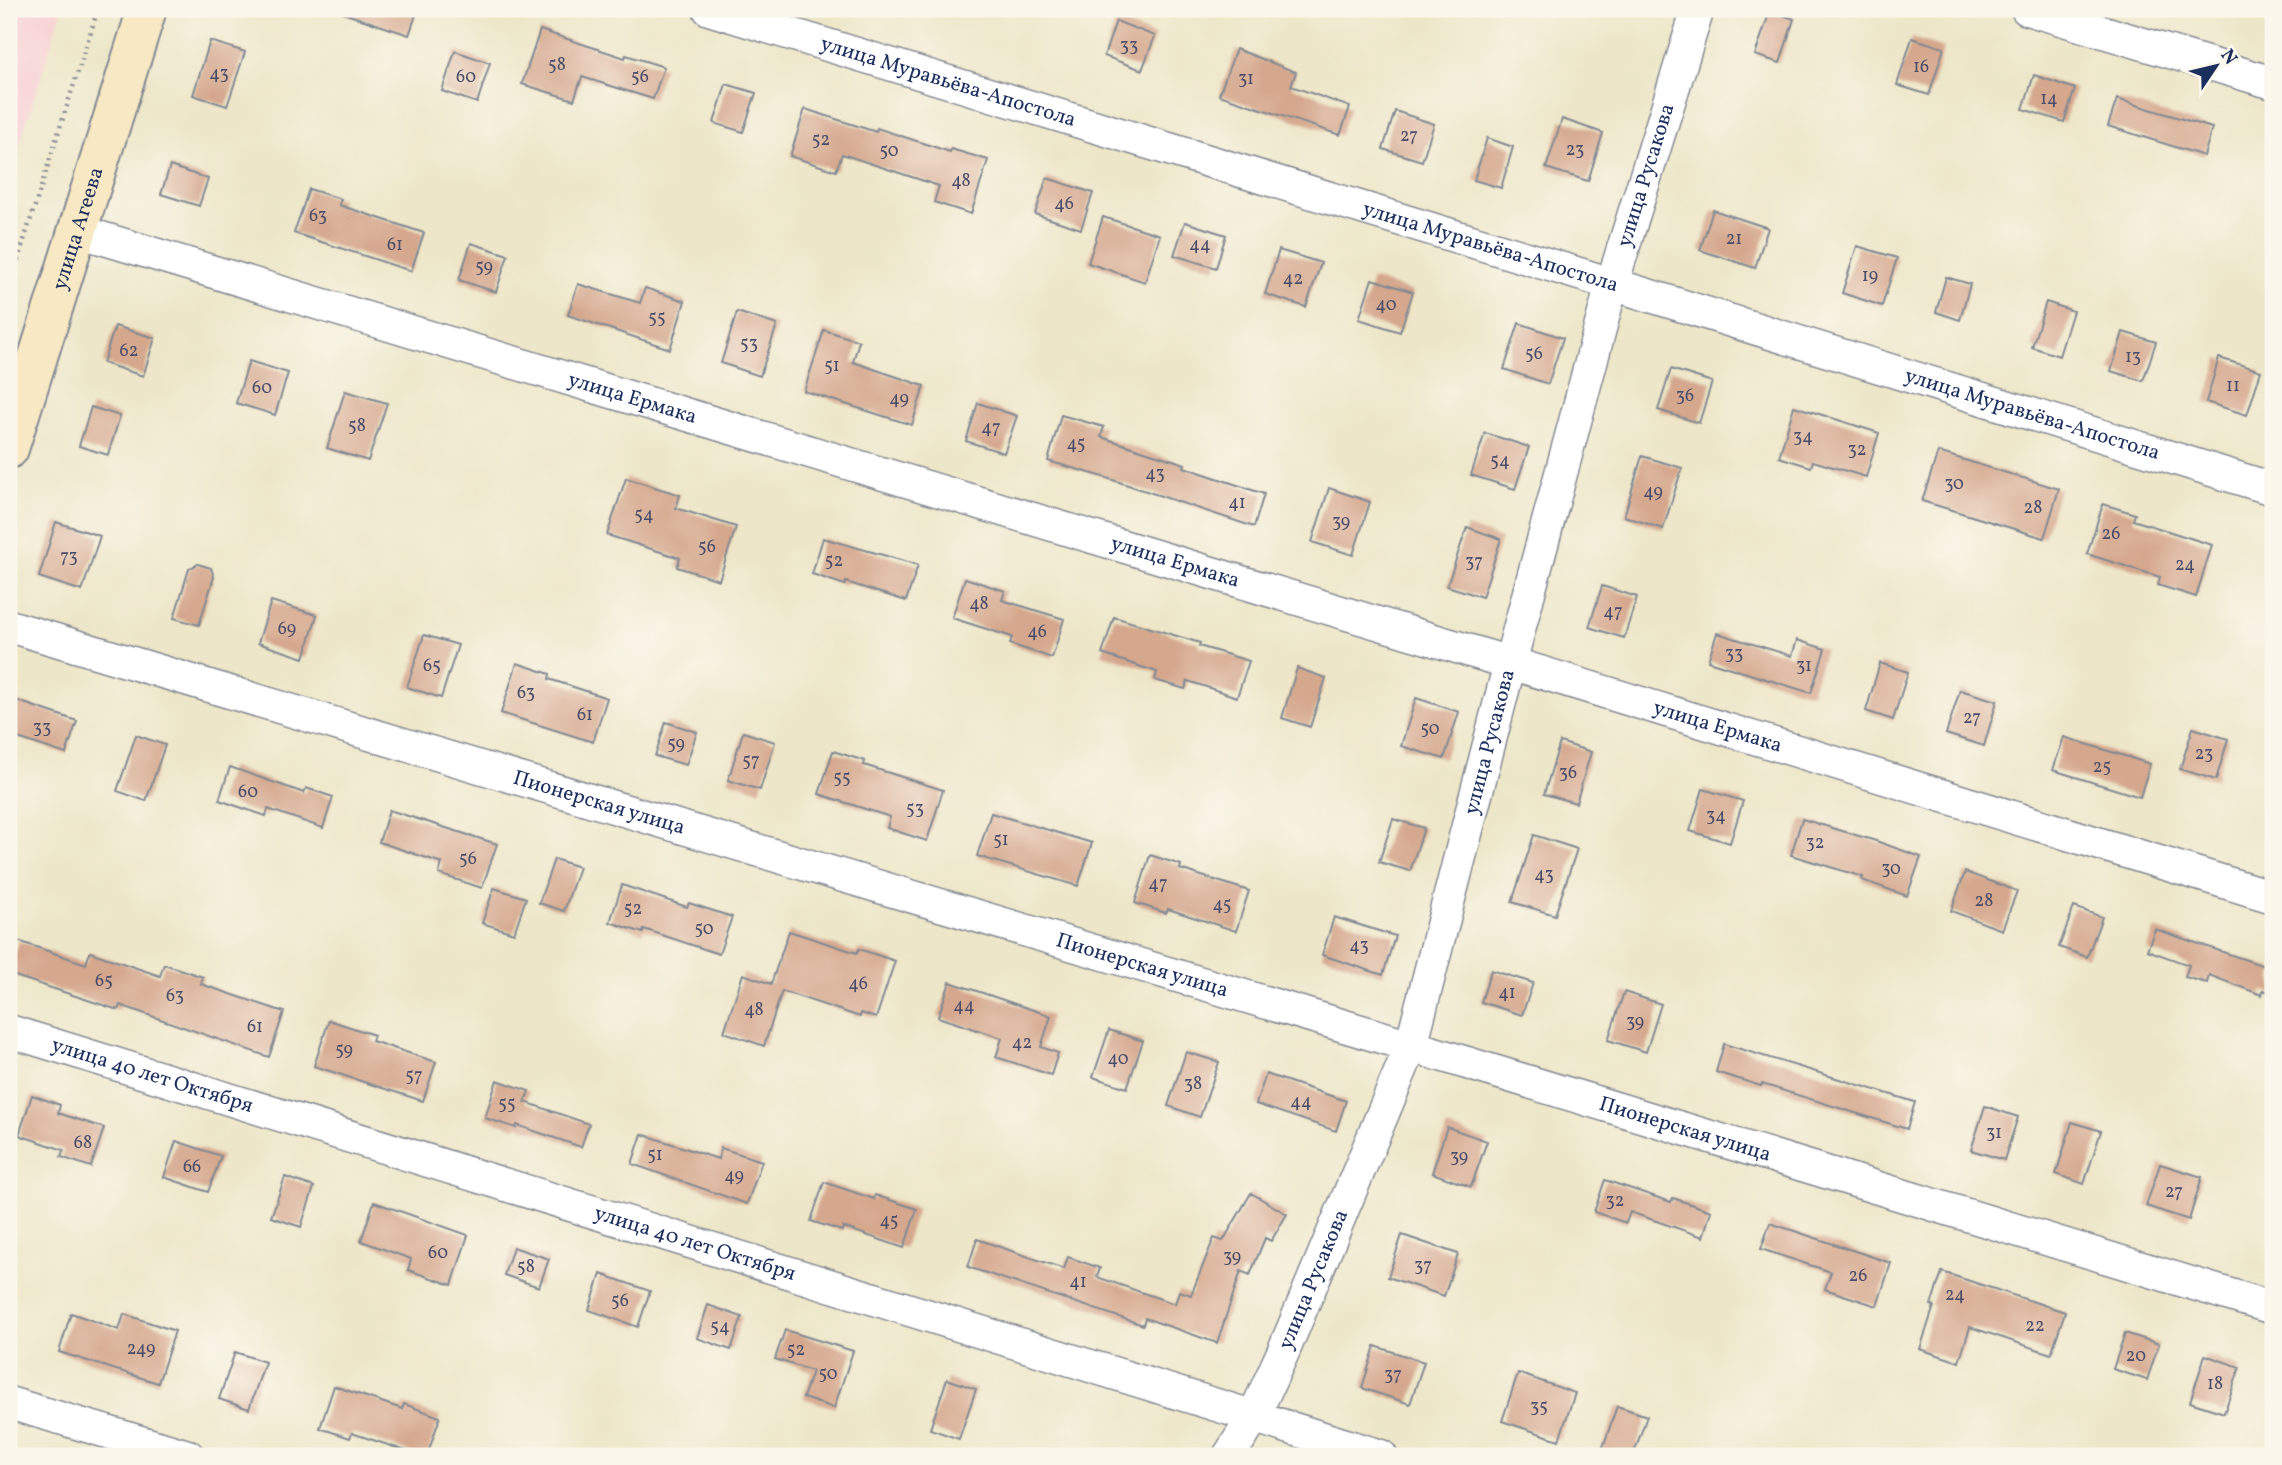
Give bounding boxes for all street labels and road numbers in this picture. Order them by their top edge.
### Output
street label: улица Муравьёва-Апостола [817,29,1080,134]
street label: улица Русакова [1610,100,1682,251]
street label: улица Агеева [45,163,111,294]
street label: улица Муравьёва-Апостола [1359,194,1622,300]
street label: улица Муравьёва-Апостола [1901,361,2164,468]
street label: улица Ермака [564,365,700,431]
street label: улица Ермака [1107,529,1243,595]
street label: улица Русакова [1457,666,1522,818]
street label: улица Ермака [1650,693,1786,760]
street label: Пионерская улица [509,763,689,842]
street label: Пионерская улица [1053,926,1232,1005]
street label: улица 40 лет Октября [48,1031,257,1120]
street label: Пионерская улица [1595,1089,1775,1169]
street label: улица 40 лет Октября [590,1199,799,1288]
street label: улица Русакова [1271,1205,1356,1354]

